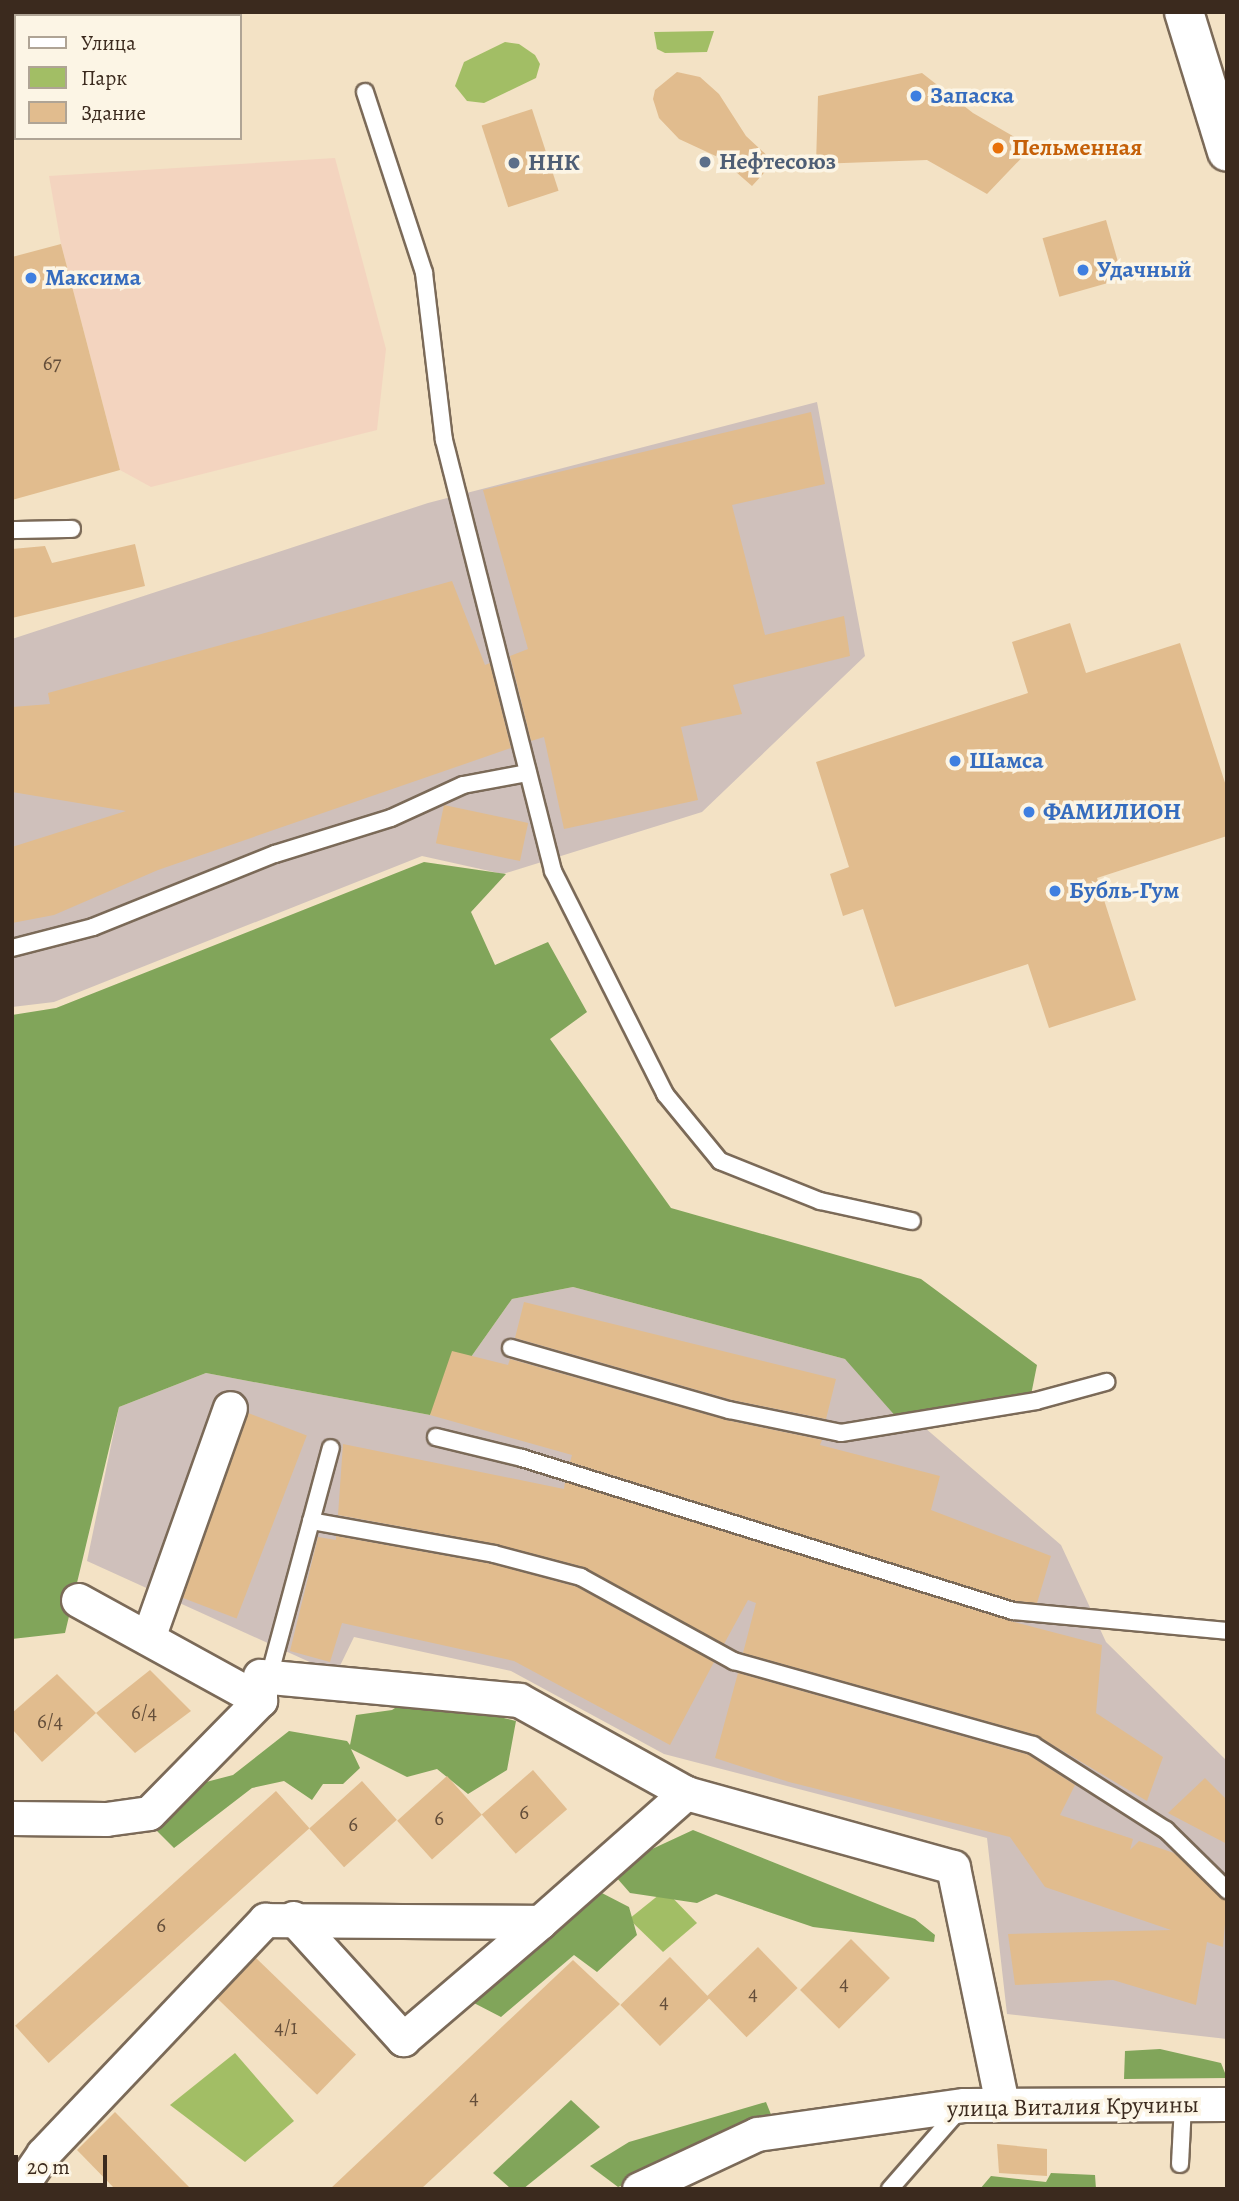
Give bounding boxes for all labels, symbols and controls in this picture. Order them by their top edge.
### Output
legend [14,14,242,140]
text: Улица [81,29,136,57]
text: Парк [81,64,127,92]
place label: Запаска [930,82,1014,110]
marker: Запаска [908,88,924,104]
text: Здание [81,99,146,127]
place label: Пельменная [1012,134,1142,162]
marker: Пельменная [990,140,1006,156]
place label: Нефтесоюз [719,148,836,176]
place label: ННК [528,149,580,177]
marker: Нефтесоюз [697,154,713,170]
marker: ННК [506,155,522,171]
place label: Удачный [1097,256,1191,284]
marker: Удачный [1075,262,1091,278]
place label: Максима [45,264,141,292]
marker: Максима [23,270,39,286]
house number: 67 [43,350,61,376]
place label: Шамса [969,747,1044,775]
marker: Шамса [947,753,963,769]
place label: ФАМИЛИОН [1043,798,1181,826]
marker: ФАМИЛИОН [1021,804,1037,820]
place label: Бубль-Гум [1069,877,1179,905]
marker: Бубль-Гум [1047,883,1063,899]
house number: 6/4 [131,1699,157,1725]
house number: 6/4 [37,1708,63,1734]
house number: 6 [519,1799,529,1825]
house number: 6 [434,1805,444,1831]
house number: 6 [348,1811,358,1837]
house number: 6 [156,1912,166,1938]
house number: 4 [839,1970,849,1996]
house number: 4 [748,1980,758,2006]
house number: 4 [659,1988,669,2014]
house number: 4/1 [274,2014,298,2040]
house number: 4 [469,2084,479,2110]
street label: улица Виталия Кручины [947,2090,1199,2124]
scale bar [18,2142,110,2186]
text: 20 m [27,2153,70,2181]

